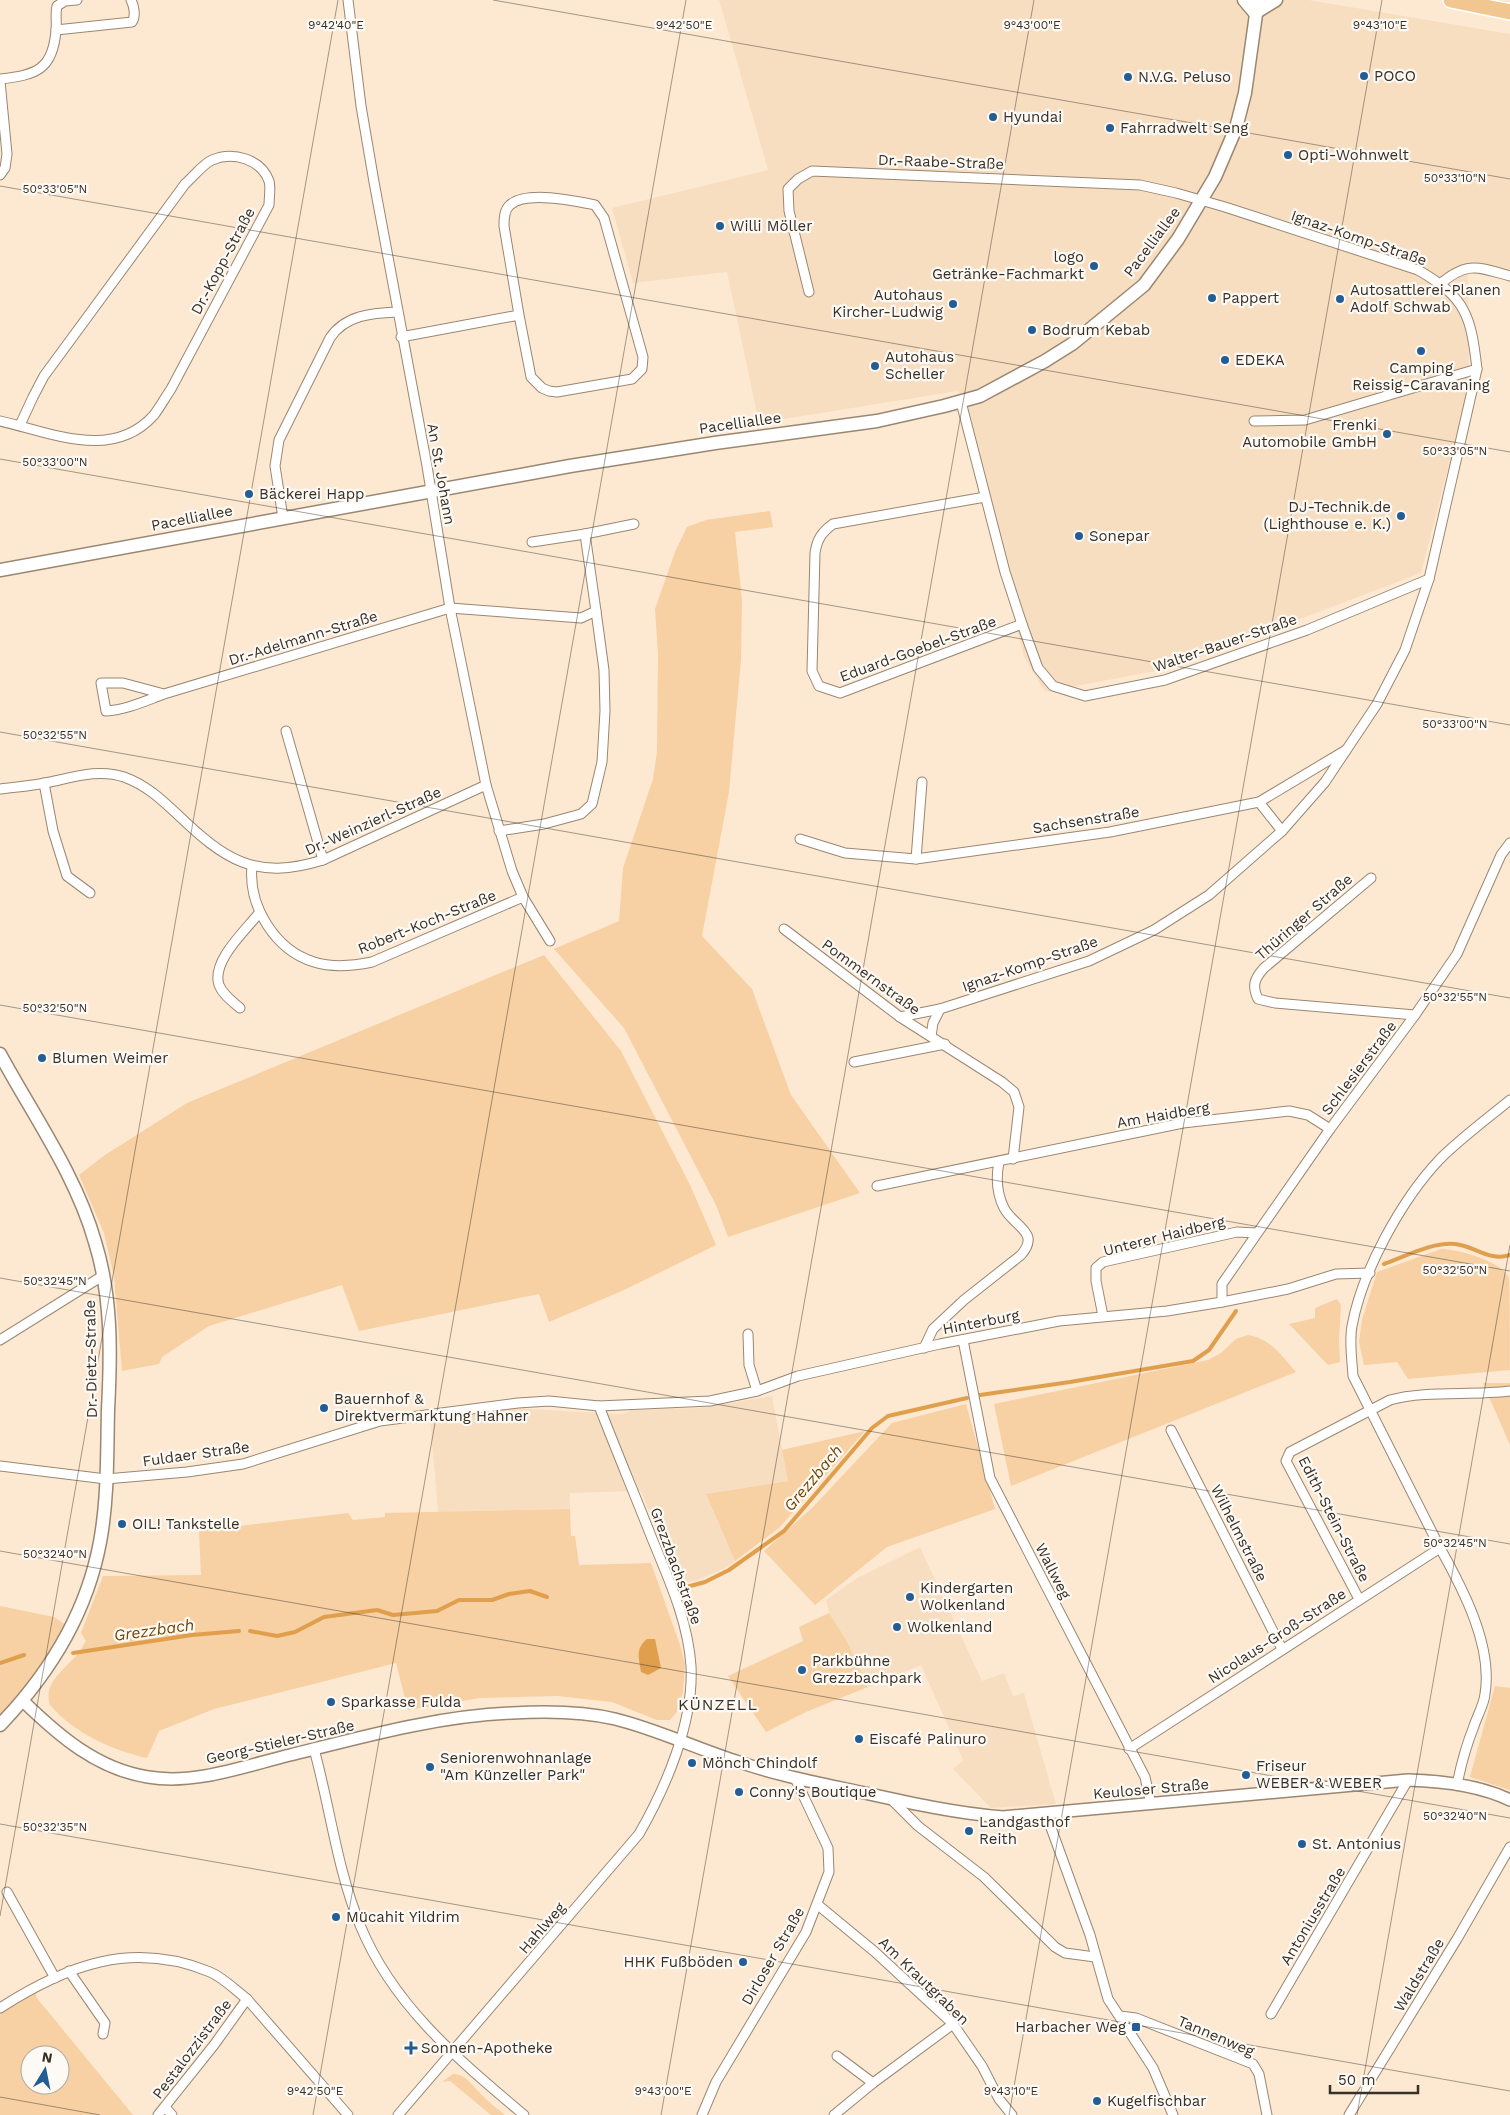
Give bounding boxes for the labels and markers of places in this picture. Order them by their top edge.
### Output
place label: POCO [1374,67,1416,85]
place label: N.V.G. Peluso [1138,68,1231,86]
marker: POCO [1358,70,1370,82]
marker: N.V.G. Peluso [1122,71,1134,83]
place label: Hyundai [1003,108,1062,126]
marker: Hyundai [987,111,999,123]
place label: Fahrradwelt Seng [1120,119,1248,137]
marker: Fahrradwelt Seng [1104,122,1116,134]
place label: Opti-Wohnwelt [1298,146,1409,164]
marker: Opti-Wohnwelt [1282,149,1294,161]
place label: Willi Möller [730,217,812,235]
marker: Willi Möller [714,220,726,232]
place label: logo Getränke-Fachmarkt [932,248,1085,283]
marker: logo Getränke-Fachmarkt [1088,260,1100,272]
place label: Autosattlerei-Planen Adolf Schwab [1350,281,1501,316]
place label: Autohaus Kircher-Ludwig [832,286,943,321]
place label: Pappert [1222,289,1280,307]
marker: Pappert [1206,292,1218,304]
marker: Autosattlerei-Planen Adolf Schwab [1334,293,1346,305]
marker: Autohaus Kircher-Ludwig [947,298,959,310]
place label: Bodrum Kebab [1042,321,1150,339]
marker: Bodrum Kebab [1026,324,1038,336]
marker: Camping Reissig-Caravaning [1415,345,1427,357]
place label: Autohaus Scheller [885,348,954,383]
place label: EDEKA [1235,351,1285,369]
marker: EDEKA [1219,354,1231,366]
place label: Camping Reissig-Caravaning [1352,359,1490,394]
marker: Autohaus Scheller [869,360,881,372]
place label: Frenki Automobile GmbH [1242,416,1377,451]
marker: Frenki Automobile GmbH [1381,428,1393,440]
place label: Bäckerei Happ [259,485,364,503]
marker: Bäckerei Happ [243,488,255,500]
place label: DJ-Technik.de (Lighthouse e. K.) [1263,498,1391,533]
marker: DJ-Technik.de (Lighthouse e. K.) [1395,510,1407,522]
place label: Sonepar [1089,527,1150,545]
marker: Sonepar [1073,530,1085,542]
place label: Blumen Weimer [52,1049,168,1067]
marker: Blumen Weimer [36,1052,48,1064]
place label: Bauernhof & Direktvermarktung Hahner [334,1390,529,1425]
marker: Bauernhof & Direktvermarktung Hahner [318,1402,330,1414]
place label: OIL! Tankstelle [132,1515,240,1533]
marker: OIL! Tankstelle [116,1518,128,1530]
place label: Kindergarten Wolkenland [920,1579,1013,1614]
marker: Kindergarten Wolkenland [904,1591,916,1603]
place label: Wolkenland [907,1618,992,1636]
marker: Wolkenland [891,1621,903,1633]
place label: Parkbühne Grezzbachpark [812,1652,922,1687]
marker: Parkbühne Grezzbachpark [796,1664,808,1676]
place label: Sparkasse Fulda [341,1693,462,1711]
marker: Sparkasse Fulda [325,1696,337,1708]
place label: Eiscafé Palinuro [869,1730,986,1748]
marker: Eiscafé Palinuro [853,1733,865,1745]
place label: Seniorenwohnanlage "Am Künzeller Park" [440,1749,592,1784]
place label: Mönch Chindolf [702,1754,818,1772]
marker: Mönch Chindolf [686,1757,698,1769]
place label: Friseur WEBER & WEBER [1256,1757,1382,1792]
marker: Seniorenwohnanlage "Am Künzeller Park" [424,1761,436,1773]
marker: Friseur WEBER & WEBER [1240,1769,1252,1781]
place label: Conny's Boutique [749,1783,876,1801]
marker: Conny's Boutique [733,1786,745,1798]
place label: Landgasthof Reith [979,1813,1070,1848]
marker: Landgasthof Reith [963,1825,975,1837]
place label: St. Antonius [1312,1835,1401,1853]
marker: St. Antonius [1296,1838,1308,1850]
place label: Mücahit Yildrim [346,1908,460,1926]
marker: Mücahit Yildrim [330,1911,342,1923]
place label: HHK Fußböden [623,1953,733,1971]
marker: HHK Fußböden [737,1956,749,1968]
place label: Harbacher Weg [1015,2018,1126,2036]
marker: Harbacher Weg [1130,2021,1142,2033]
place label: Sonnen-Apotheke [421,2039,553,2057]
marker: Sonnen-Apotheke [405,2042,417,2054]
place label: Kugelfischbar [1107,2092,1206,2110]
marker: Kugelfischbar [1091,2095,1103,2107]

